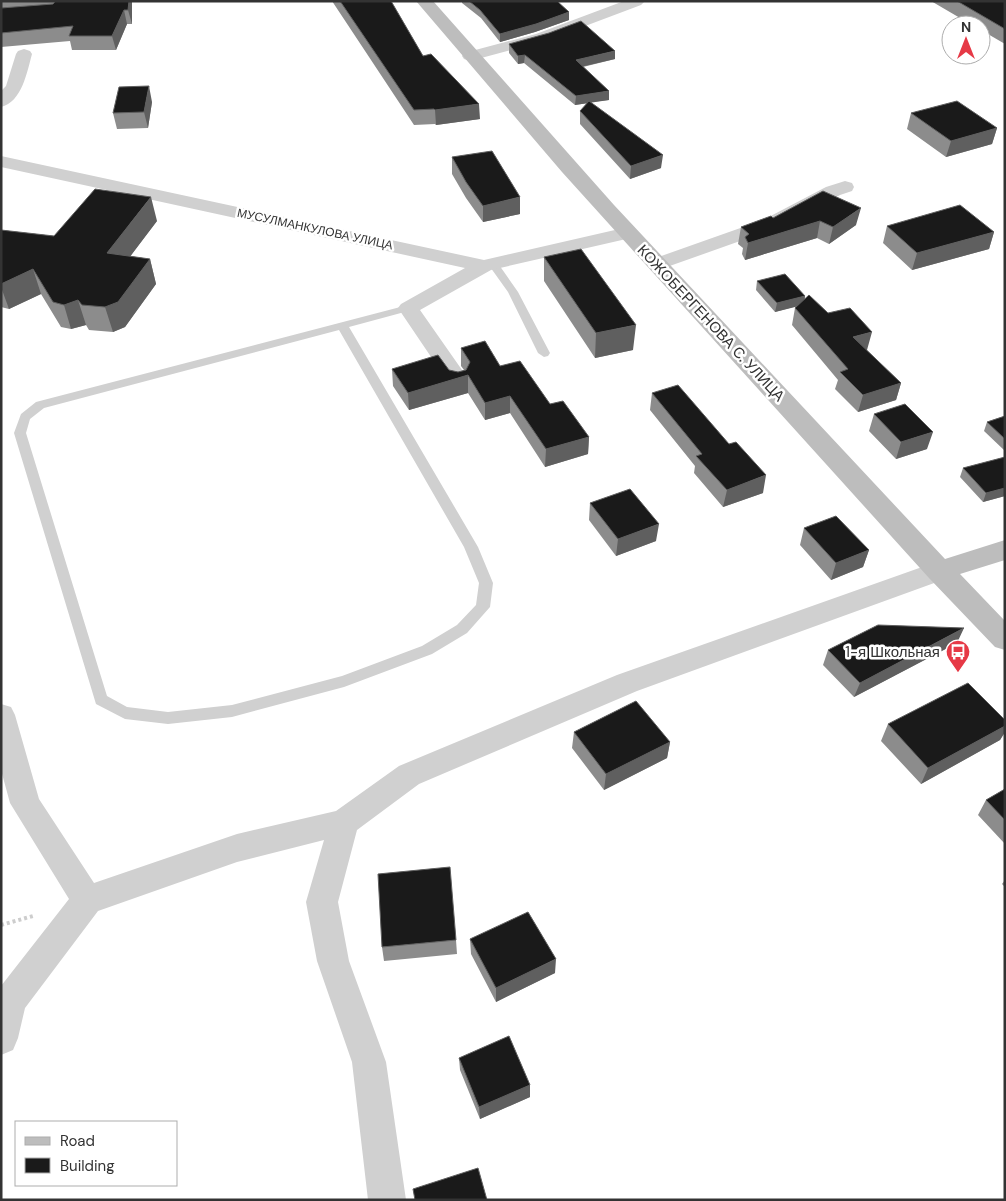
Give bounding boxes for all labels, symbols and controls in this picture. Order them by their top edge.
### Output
north arrow [941,15,991,65]
text: N [961,18,971,36]
street label: МУСУЛМАНКУЛОВА УЛИЦА [236,205,394,253]
street label: КОЖОБЕРГЕНОВА С. УЛИЦА [633,240,789,406]
bus stop icon: 1-я Школьная [945,639,971,673]
place label: 1-я Школьная [845,642,940,662]
legend [15,1121,178,1186]
text: Road [60,1131,95,1151]
text: Building [60,1156,115,1176]

